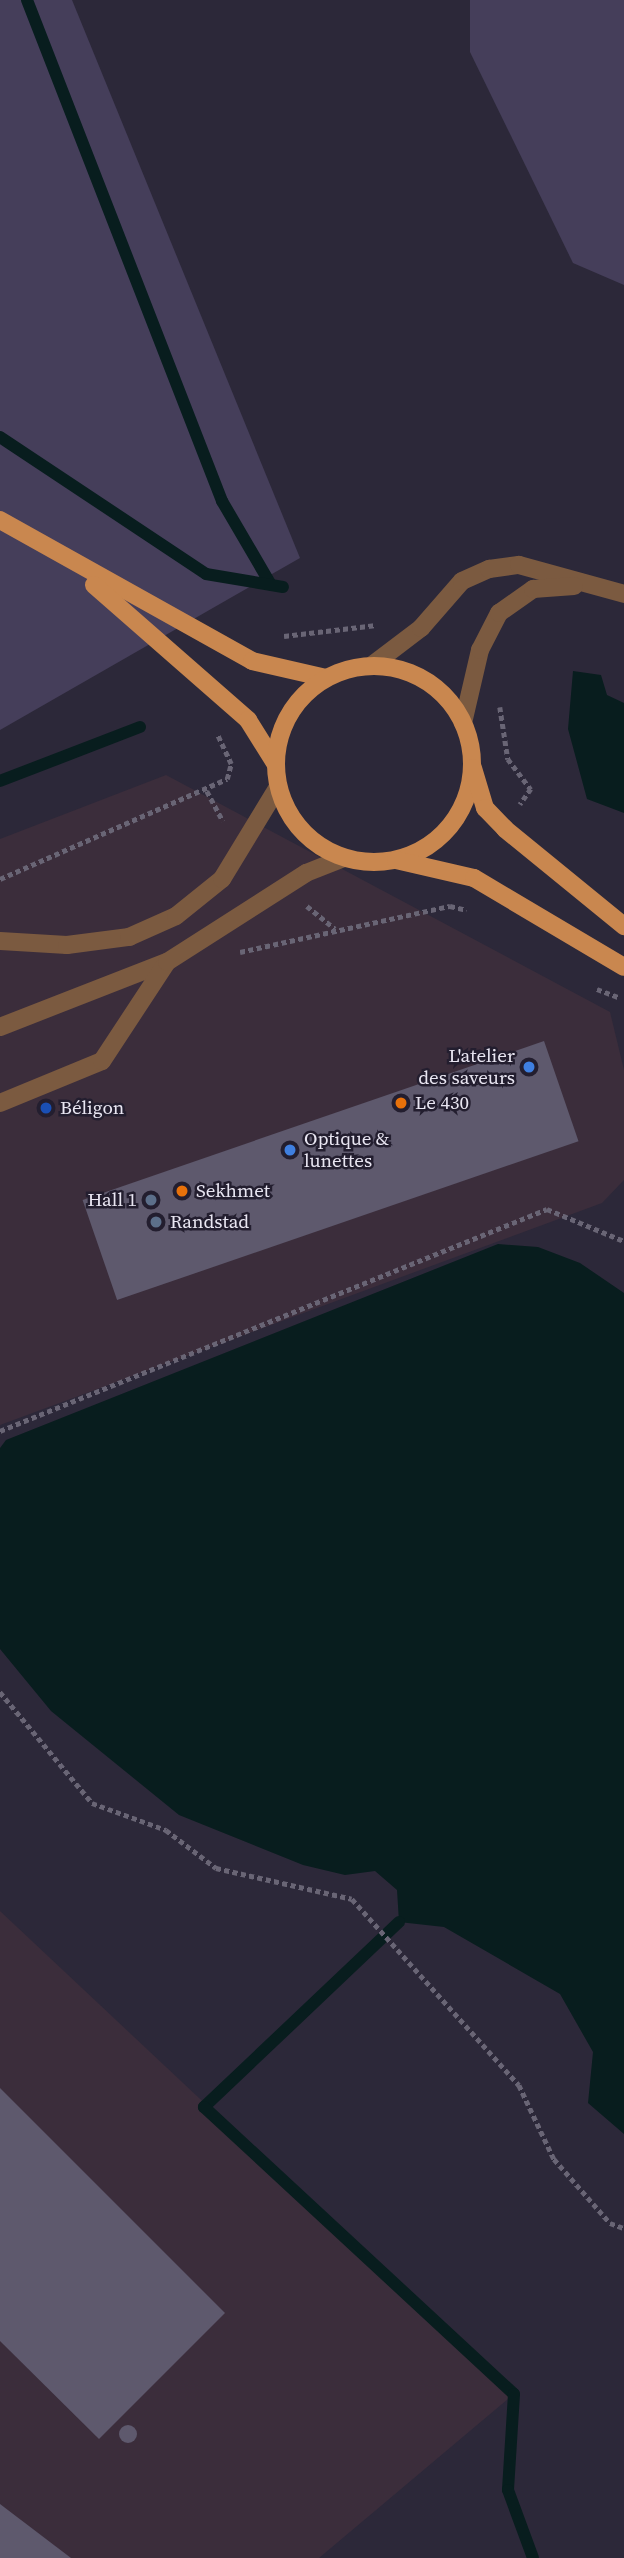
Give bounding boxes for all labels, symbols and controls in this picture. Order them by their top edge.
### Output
place label: L'atelier des saveurs [418,1045,515,1089]
marker: L'atelier des saveurs [521,1059,537,1075]
place label: Le 430 [415,1092,469,1114]
marker: Le 430 [393,1095,409,1111]
place label: Béligon [60,1097,124,1119]
marker: Béligon [38,1100,54,1116]
place label: Optique & lunettes [304,1128,389,1172]
marker: Optique & lunettes [282,1142,298,1158]
place label: Sekhmet [196,1180,270,1202]
marker: Sekhmet [174,1183,190,1199]
place label: Hall 1 [87,1189,137,1211]
marker: Hall 1 [143,1192,159,1208]
place label: Randstad [170,1211,249,1233]
marker: Randstad [148,1214,164,1230]

